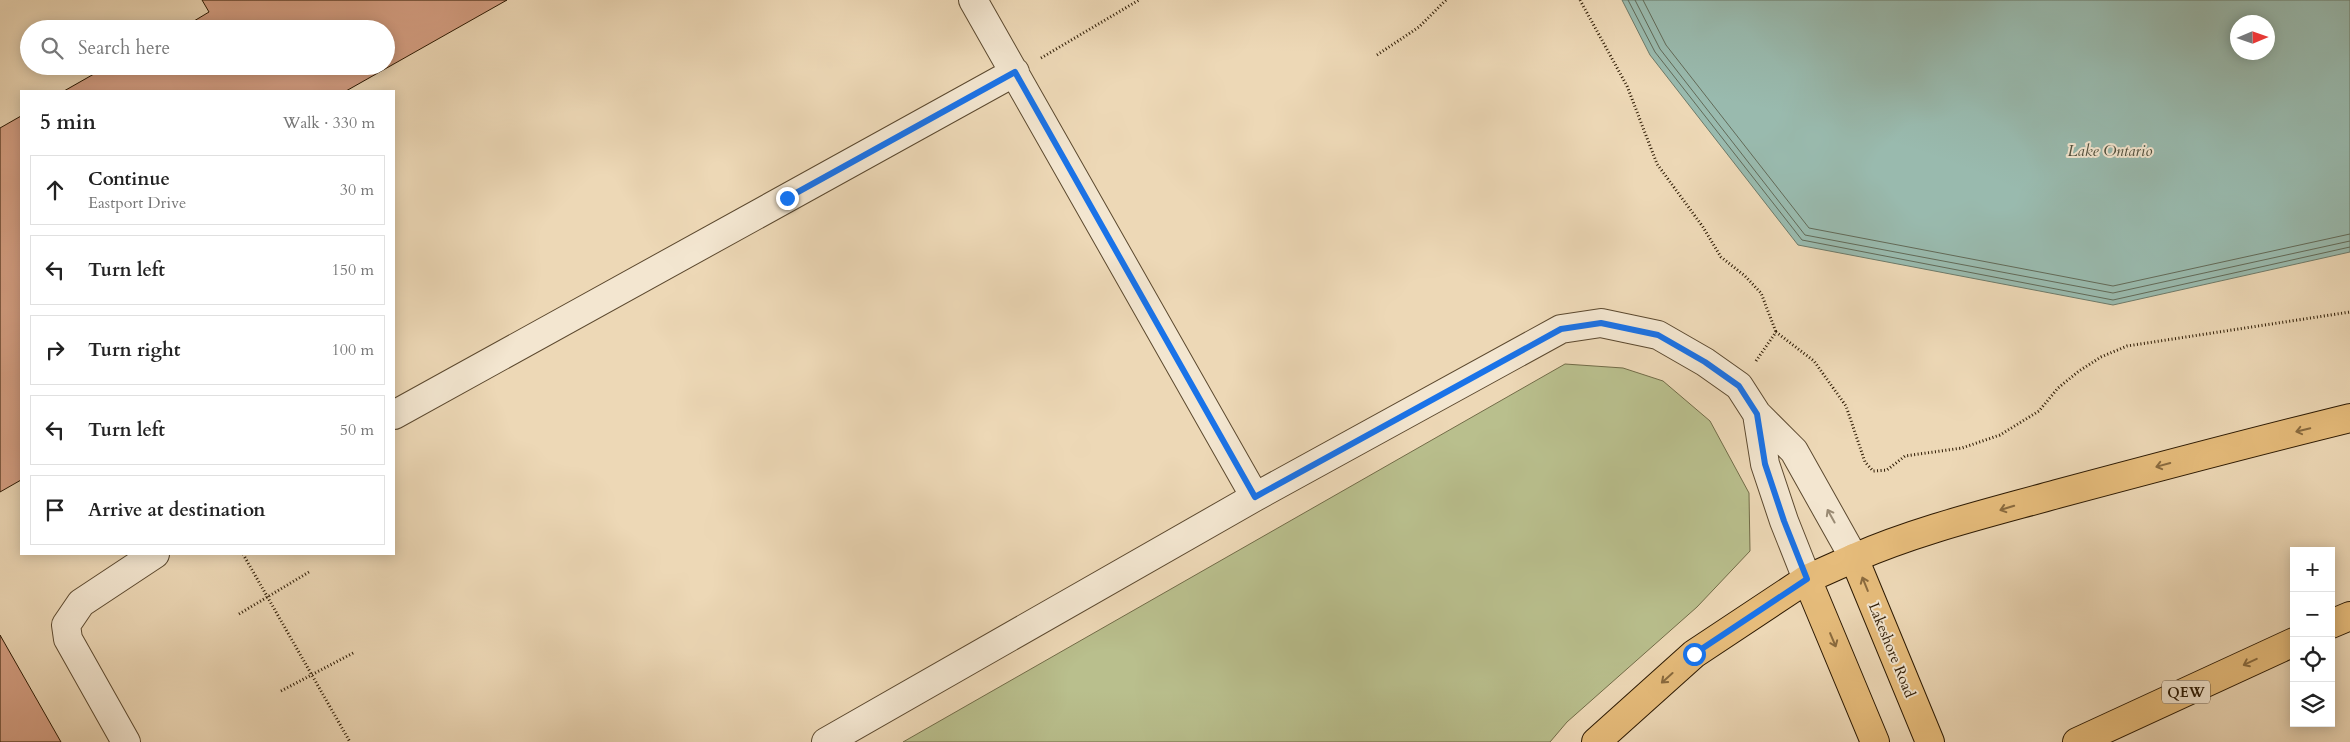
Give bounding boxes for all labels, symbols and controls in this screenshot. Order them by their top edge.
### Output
north arrow [2230,15,2275,60]
search box [20,20,395,75]
icon: search [38,34,66,62]
text: Search here [78,35,170,61]
text: 5 min [40,108,96,137]
text: Walk · 330 m [283,112,375,134]
water label: Lake Ontario [2067,140,2153,162]
text: Continue [88,166,170,192]
icon: ahead [41,176,69,204]
text: 30 m [340,179,374,201]
route end [776,187,799,210]
text: Eastport Drive [88,192,186,214]
icon: left [41,256,69,284]
text: Turn left [88,257,165,283]
text: 150 m [332,259,374,281]
icon: right [41,336,69,364]
text: Turn right [88,337,180,363]
text: 100 m [332,339,374,361]
icon: left [41,416,69,444]
text: Turn left [88,417,165,443]
text: 50 m [340,419,374,441]
one-way arrow [2295,426,2311,435]
one-way arrow [2156,461,2172,471]
icon: arrive [41,496,69,524]
text: Arrive at destination [88,497,265,523]
one-way arrow [1999,504,2015,514]
one-way arrow [1825,509,1835,524]
map controls [2290,547,2335,727]
button: + [2290,547,2335,592]
one-way arrow [1859,576,1868,591]
button: − [2290,592,2335,637]
street label: Lakeshore Road [1864,599,1920,701]
one-way arrow [1828,632,1838,647]
button: locate [2290,637,2335,682]
route start [1683,643,1706,666]
one-way arrow [2242,657,2257,667]
one-way arrow [1661,672,1674,683]
road number: QEW [2162,680,2210,704]
button: layers [2290,682,2335,727]

